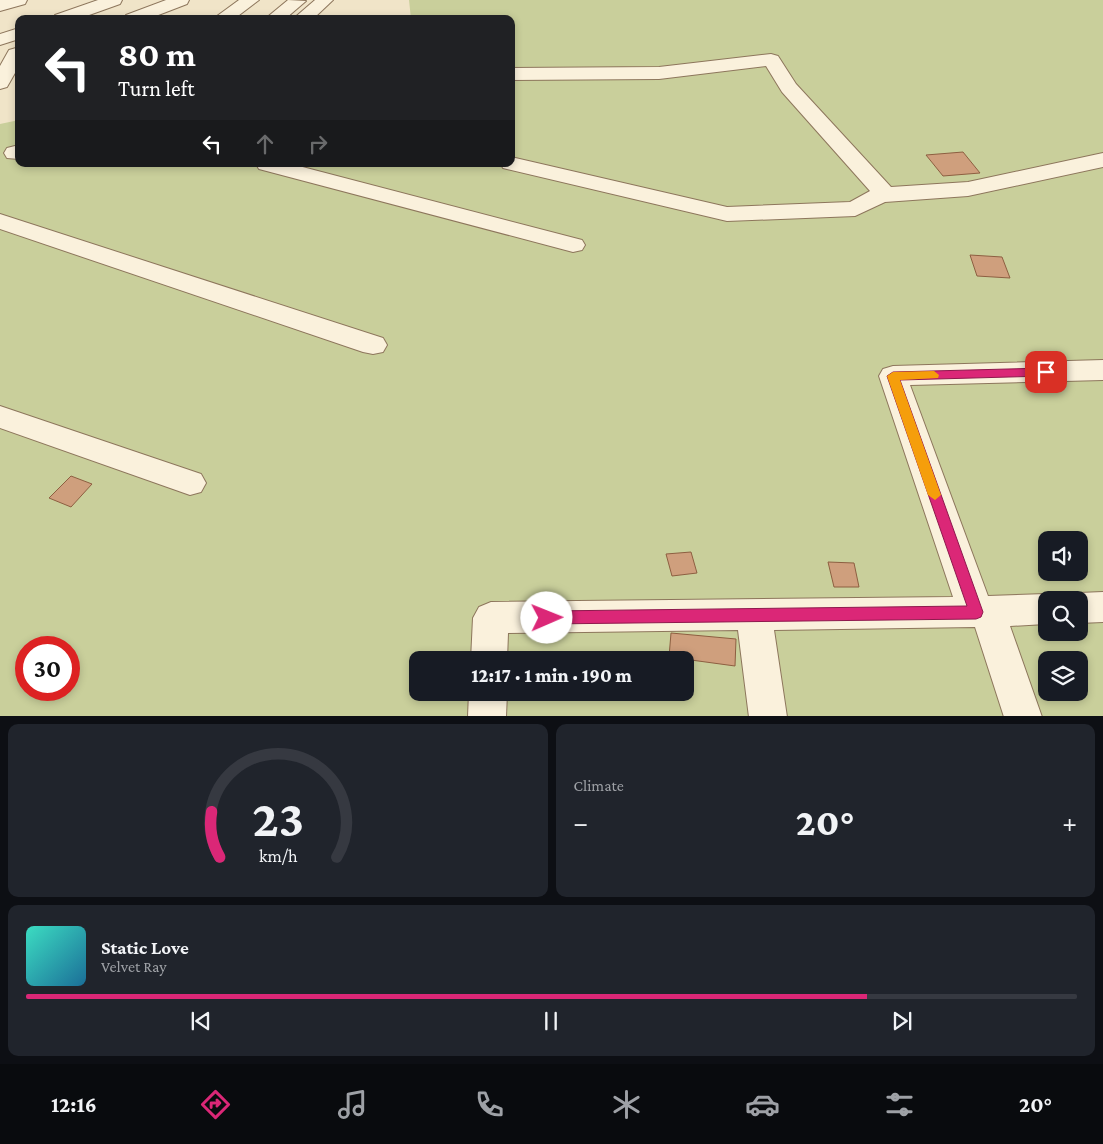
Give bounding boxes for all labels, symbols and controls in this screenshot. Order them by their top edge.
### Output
icon: left [35,35,100,100]
text: 80 m [118,35,196,74]
text: Turn left [118,76,195,101]
icon: left [198,130,226,158]
icon: ahead [251,130,279,158]
icon: right [304,130,332,158]
pin [1025,351,1067,393]
icon: arrive [1032,358,1060,386]
map controls [1038,531,1088,701]
button: sound [1038,531,1088,581]
position arrow [520,591,572,643]
button: search [1038,591,1088,641]
speed limit sign: 30 [15,636,80,701]
button: layers [1038,651,1088,701]
text: 12:17 · 1 min · 190 m [471,665,632,686]
text: Climate [574,777,624,794]
text: 23 [252,789,304,847]
text: 20° [796,801,855,843]
text: − [574,807,588,838]
text: + [1062,807,1077,838]
text: km/h [258,846,297,866]
text: Static Love [101,937,189,958]
text: Velvet Ray [101,958,167,975]
icon: previous [187,1007,215,1035]
icon: pause [537,1007,565,1035]
icon: next [888,1007,916,1035]
icon: directions [198,1087,233,1122]
icon: music [335,1087,370,1122]
icon: phone [472,1087,507,1122]
icon: climate [609,1087,644,1122]
icon: car [745,1087,780,1122]
icon: filters [882,1087,917,1122]
text: 12:16 [51,1092,97,1117]
text: 20° [1019,1092,1052,1117]

